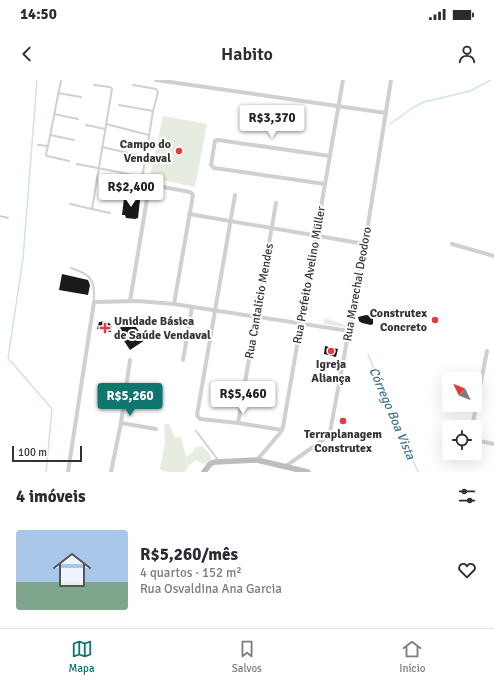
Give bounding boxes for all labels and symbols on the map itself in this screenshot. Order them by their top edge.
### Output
pin: R$3,370 [235,105,309,139]
place label: Campo do Vendaval [120,137,171,166]
marker: Campo do Vendaval [174,146,184,156]
pin: R$2,400 [94,174,168,208]
street label: Rua Prefeito Avelino Müller [290,205,329,345]
street label: Rua Marechal Deodoro [340,226,375,342]
street label: Rua Cantalício Mendes [242,242,277,360]
place label: Construtex Concreto [370,306,427,335]
place label: Unidade Básica de Saúde Vendaval [114,314,211,343]
marker: Construtex Concreto [430,315,440,325]
marker: Unidade Básica de Saúde Vendaval [99,322,111,334]
marker: Igreja Aliança [326,346,336,356]
place label: Igreja Aliança [311,357,351,386]
water label: Córrego Boa Vista [365,365,419,462]
north arrow [442,372,482,412]
pin: R$5,460 [206,381,280,415]
pin: R$5,260 [93,383,167,417]
marker: Terraplanagem Construtex [338,416,348,426]
place label: Terraplanagem Construtex [304,427,382,456]
scale bar [12,444,82,463]

